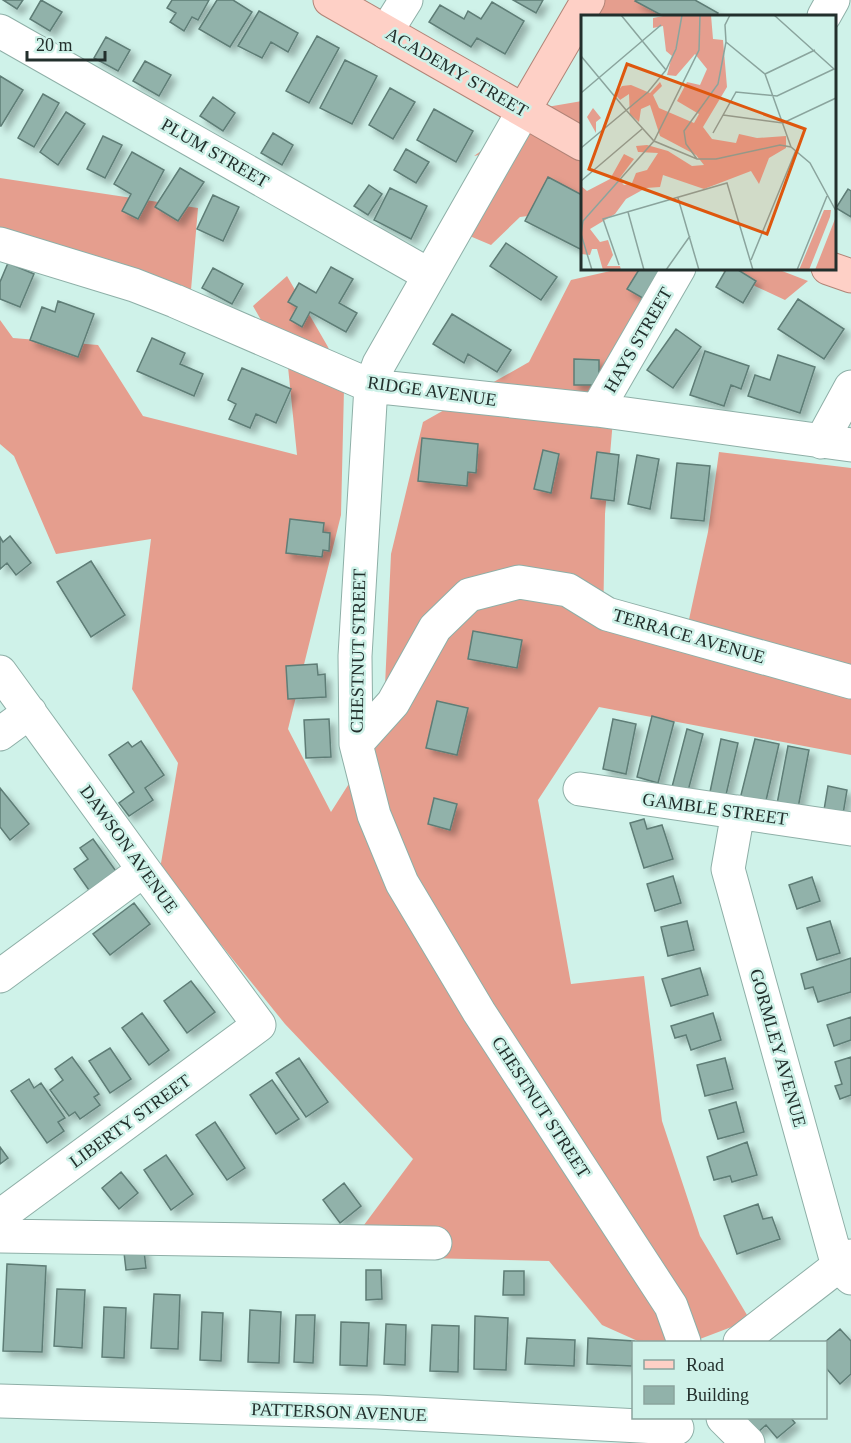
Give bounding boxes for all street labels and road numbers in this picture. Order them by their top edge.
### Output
street label: ACADEMY STREET [382,23,532,121]
street label: PLUM STREET [158,114,272,192]
street label: HAYS STREET [600,284,676,396]
street label: RIDGE AVENUE [366,372,498,410]
street label: CHESTNUT STREET [347,569,369,733]
street label: TERRACE AVENUE [611,605,767,667]
street label: DAWSON AVENUE [76,781,182,917]
street label: GAMBLE STREET [641,789,789,829]
street label: GORMLEY AVENUE [746,967,810,1129]
street label: CHESTNUT STREET [488,1033,594,1181]
street label: LIBERTY STREET [66,1070,194,1172]
street label: PATTERSON AVENUE [251,1399,427,1425]

